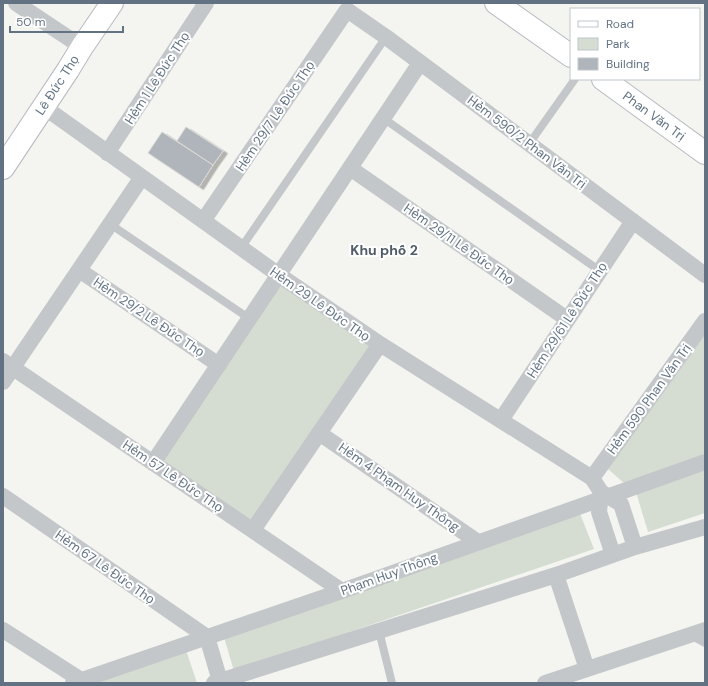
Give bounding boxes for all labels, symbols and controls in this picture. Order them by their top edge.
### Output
scale bar [10,8,123,34]
legend [570,8,700,80]
text: 50 m [16,14,45,30]
text: Road [606,16,634,32]
street label: Hẻm 1 Lê Đức Thọ [121,29,193,127]
text: Park [606,36,630,52]
street label: Lê Đức Thọ [31,52,83,118]
text: Building [606,56,650,72]
street label: Hẻm 29/7 Lê Đức Thọ [232,57,318,175]
street label: Phan Văn Trị [619,88,689,144]
street label: Hẻm 590/2 Phan Văn Trị [464,92,590,192]
street label: Hẻm 29/11 Lê Đức Thọ [401,199,517,289]
district label: Khu phố 2 [350,241,418,259]
street label: Hẻm 29/61 Lê Đức Thọ [523,259,611,381]
street label: Hẻm 29 Lê Đức Thọ [267,263,373,345]
street label: Hẻm 29/2 Lê Đức Thọ [90,274,208,360]
street label: Hẻm 590 Phan Văn Trị [603,340,695,458]
street label: Hẻm 57 Lê Đức Thọ [120,436,226,516]
street label: Hẻm 4 Phạm Huy Thông [335,439,463,535]
street label: Hẻm 67 Lê Đức Thọ [52,526,158,608]
street label: Phạm Huy Thông [338,549,440,599]

